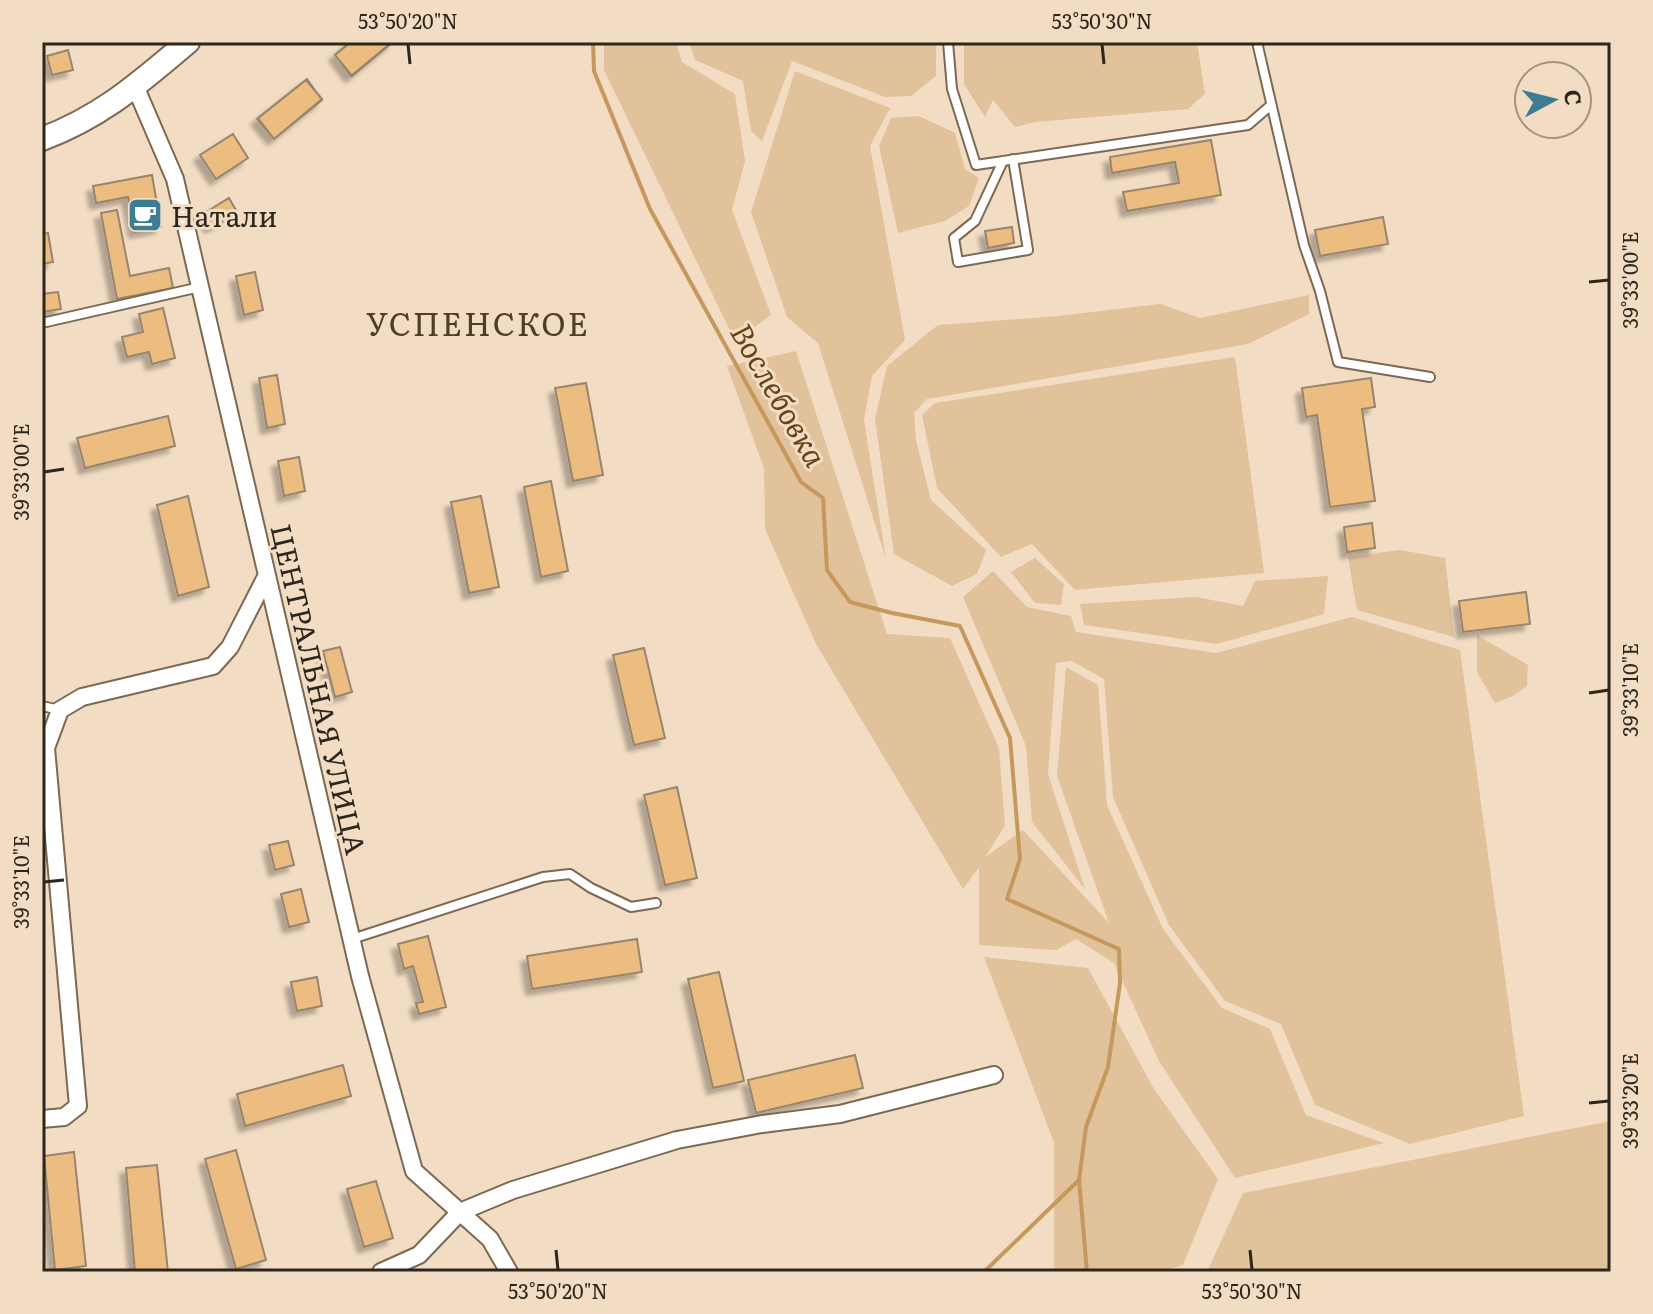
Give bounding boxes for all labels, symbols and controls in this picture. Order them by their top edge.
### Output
text: 53°50'20"N [358,5,458,35]
text: 53°50'30"N [1052,5,1152,35]
north arrow [1513,60,1593,140]
text: С [1557,88,1592,107]
place label: Натали [171,194,277,236]
cafe icon: Натали [126,196,164,234]
text: 39°33'00"E [1614,231,1644,329]
district label: УСПЕНСКОЕ [366,298,590,346]
water label: Вослебовка [721,314,839,474]
text: 39°33'00"E [5,423,35,521]
street label: ЦЕНТРАЛЬНАЯ УЛИЦА [262,520,379,859]
text: 39°33'10"E [1614,643,1644,737]
text: 39°33'10"E [5,835,35,929]
text: 39°33'20"E [1614,1053,1644,1149]
text: 53°50'20"N [508,1275,608,1305]
text: 53°50'30"N [1202,1275,1302,1305]

